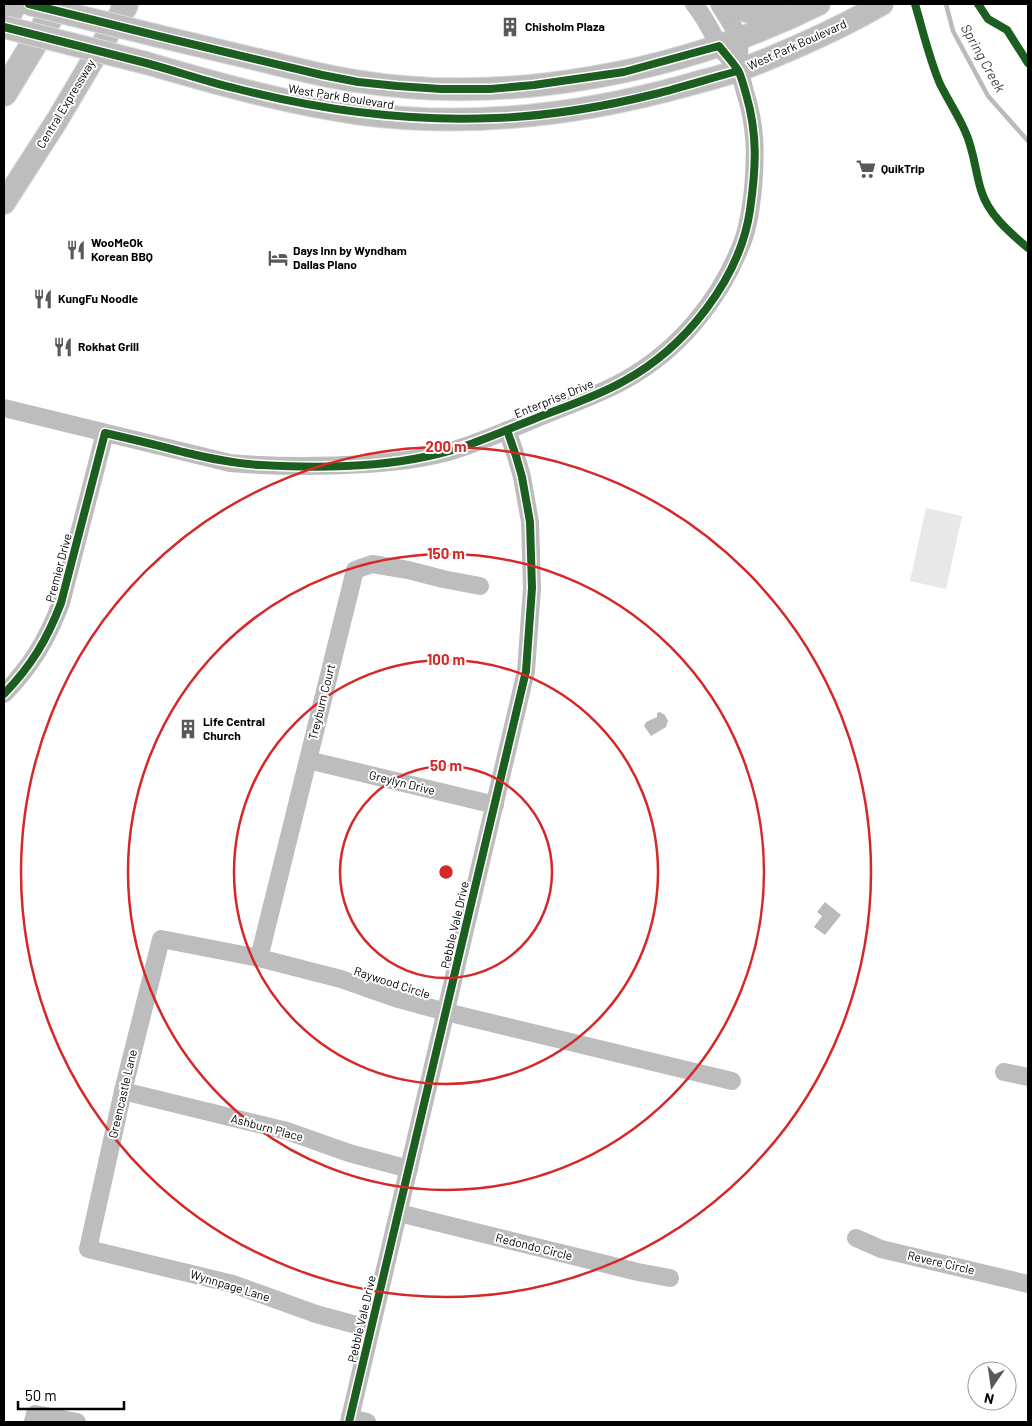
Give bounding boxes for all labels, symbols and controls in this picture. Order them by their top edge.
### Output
building icon: Chisholm Plaza [499,16,521,38]
street label: West Park Boulevard [745,16,848,72]
place label: Chisholm Plaza [525,19,605,33]
water label: Spring Creek [958,21,1009,95]
street label: Central Expressway [33,56,98,151]
street label: West Park Boulevard [287,81,395,111]
supermarket icon: QuikTrip [855,158,877,180]
place label: QuikTrip [881,161,925,175]
place label: WooMeOk Korean BBQ [91,235,153,263]
restaurant icon: WooMeOk Korean BBQ [65,239,87,261]
place label: Days Inn by Wyndham Dallas Plano [293,243,407,271]
hotel icon: Days Inn by Wyndham Dallas Plano [267,247,289,269]
restaurant icon: KungFu Noodle [32,288,54,310]
place label: KungFu Noodle [58,291,139,305]
restaurant icon: Rokhat Grill [52,336,74,358]
place label: Rokhat Grill [78,339,139,353]
street label: Enterprise Drive [512,376,595,420]
text: 200 m [425,437,467,455]
street label: Premier Drive [42,532,74,604]
text: 150 m [427,544,465,562]
text: 100 m [427,650,465,668]
street label: Treyburn Court [305,662,337,741]
place label: Life Central Church [203,714,265,742]
building icon: Life Central Church [177,718,199,740]
text: 50 m [430,756,462,774]
street label: Greylyn Drive [368,767,437,797]
centre of rings [437,863,455,881]
street label: Pebble Vale Drive [437,880,471,970]
street label: Raywood Circle [352,963,432,1001]
street label: Greencastle Lane [105,1048,139,1140]
street label: Ashburn Place [230,1111,305,1143]
street label: Redondo Circle [494,1230,574,1262]
street label: Revere Circle [906,1247,976,1277]
street label: Wynnpage Lane [189,1266,272,1304]
street label: Pebble Vale Drive [344,1274,378,1364]
north arrow [967,1361,1017,1411]
scale bar [18,1378,124,1410]
text: 50 m [25,1386,57,1404]
text: N [983,1390,995,1408]

